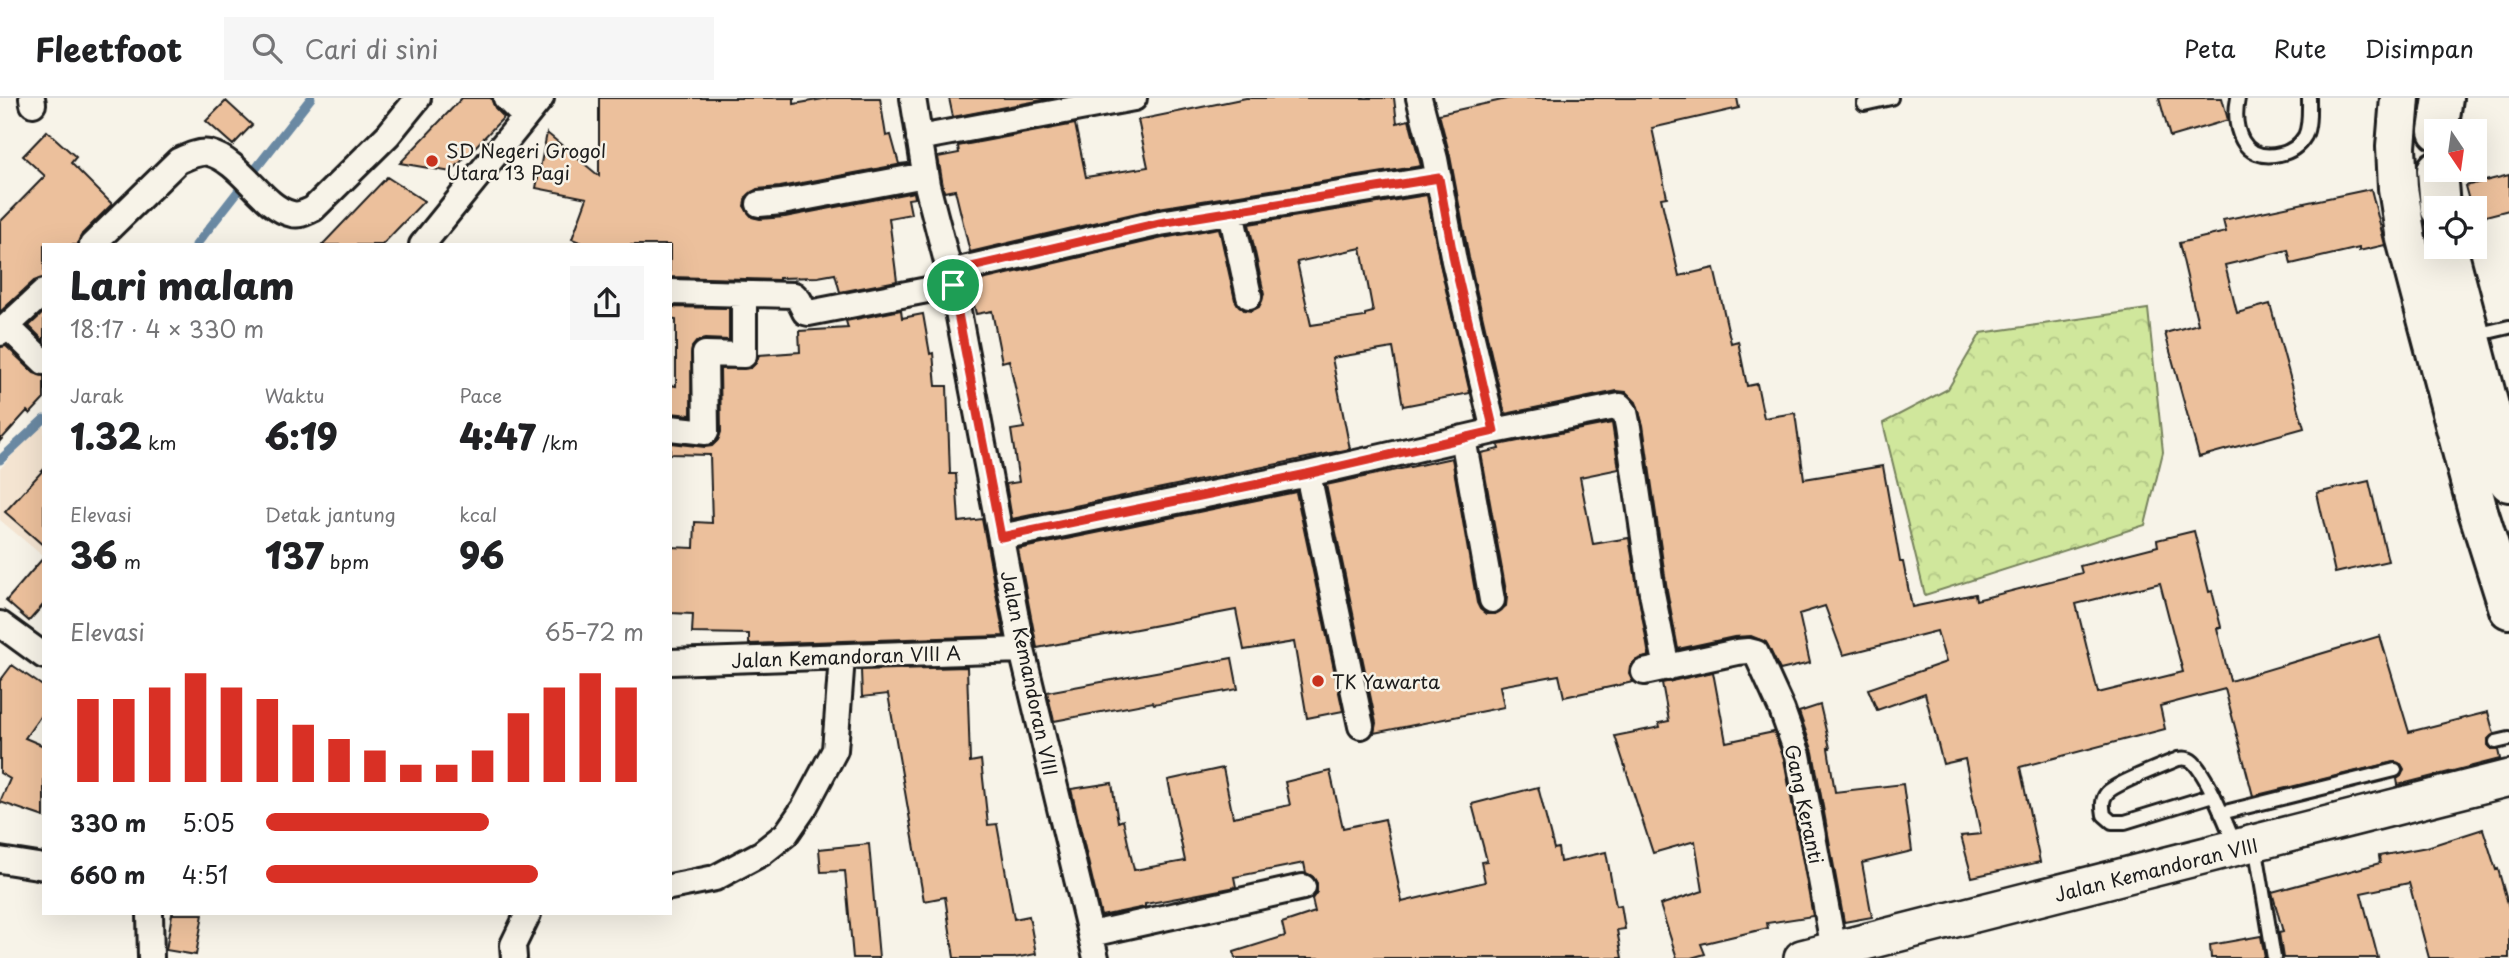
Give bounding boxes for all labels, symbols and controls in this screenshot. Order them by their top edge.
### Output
search box [224,17,714,80]
text: Fleetfoot [35,23,182,73]
icon: search [248,29,286,67]
text: Cari di sini [304,29,438,68]
text: Peta [2184,30,2236,66]
text: Rute [2274,30,2326,66]
text: Disimpan [2364,30,2474,66]
north arrow [2424,119,2487,182]
map controls [2424,119,2487,259]
place label: SD Negeri Grogol Utara 13 Pagi [446,136,606,186]
marker: SD Negeri Grogol Utara 13 Pagi [424,153,440,169]
button: locate [2424,196,2487,259]
pin [923,255,983,315]
text: Lari malam [70,256,295,313]
button: share [570,266,644,340]
icon: arrive [934,266,972,304]
text: 18:17 · 4 × 330 m [70,311,264,346]
text: Jarak [70,381,124,409]
text: Waktu [265,381,325,409]
text: Pace [459,381,502,409]
text: 1.32 [70,409,142,462]
text: 6:19 [265,409,338,462]
text: 4:47 [459,409,536,462]
text: km [142,428,177,456]
text: /km [536,428,578,456]
text: Elevasi [70,500,132,528]
text: Detak jantung [265,500,396,528]
text: kcal [459,500,497,528]
text: 36 [70,528,118,581]
text: 137 [265,528,324,581]
text: 96 [459,528,504,581]
text: m [118,547,141,575]
text: bpm [324,547,369,575]
street label: Jalan Kemandoran VIII [995,568,1065,778]
text: Elevasi [70,614,145,649]
text: 65–72 m [545,614,644,649]
street label: Jalan Kemandoran VIII A [731,638,961,674]
place label: TK Yawarta [1332,667,1440,695]
marker: TK Yawarta [1310,673,1326,689]
street label: Gang Keranti [1779,742,1831,866]
text: 330 m [70,805,146,840]
text: 5:05 [182,805,235,840]
street label: Jalan Kemandoran VIII [2051,830,2261,908]
text: 660 m [70,857,146,892]
text: 4:51 [182,857,228,892]

